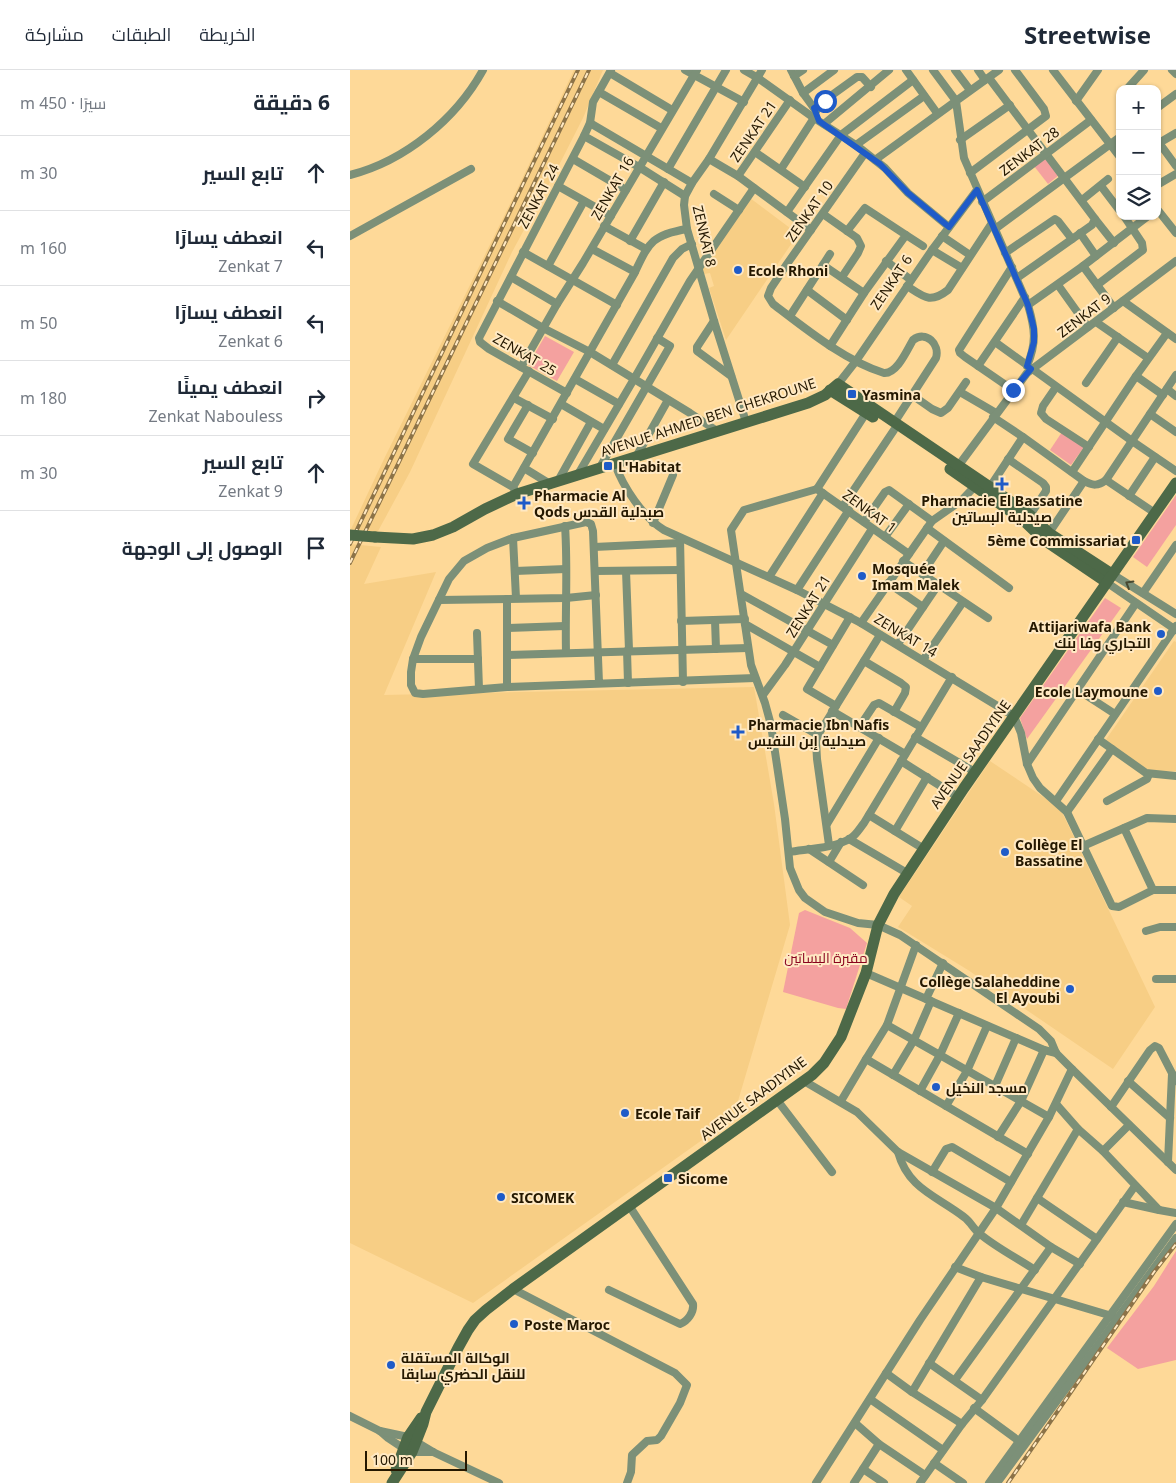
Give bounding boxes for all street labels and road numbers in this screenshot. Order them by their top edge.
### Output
street label: ZENKAT 21 [725,96,781,166]
street label: ZENKAT 28 [995,122,1063,180]
street label: ZENKAT 16 [586,153,638,223]
street label: ZENKAT 24 [513,160,563,232]
street label: ZENKAT 10 [781,177,837,245]
street label: ZENKAT 8 [689,203,721,269]
street label: ZENKAT 6 [866,251,916,313]
street label: ZENKAT 9 [1053,289,1115,341]
street label: ZENKAT 25 [490,328,560,380]
street label: AVENUE AHMED BEN CHEKROUNE [598,373,818,461]
street label: ZENKAT 1 [839,485,901,537]
street label: ZENKAT 21 [781,571,835,641]
street label: ZENKAT 14 [871,609,941,661]
street label: AVENUE SAADIYINE [925,696,1015,812]
street label: AVENUE SAADIYINE [696,1052,810,1144]

